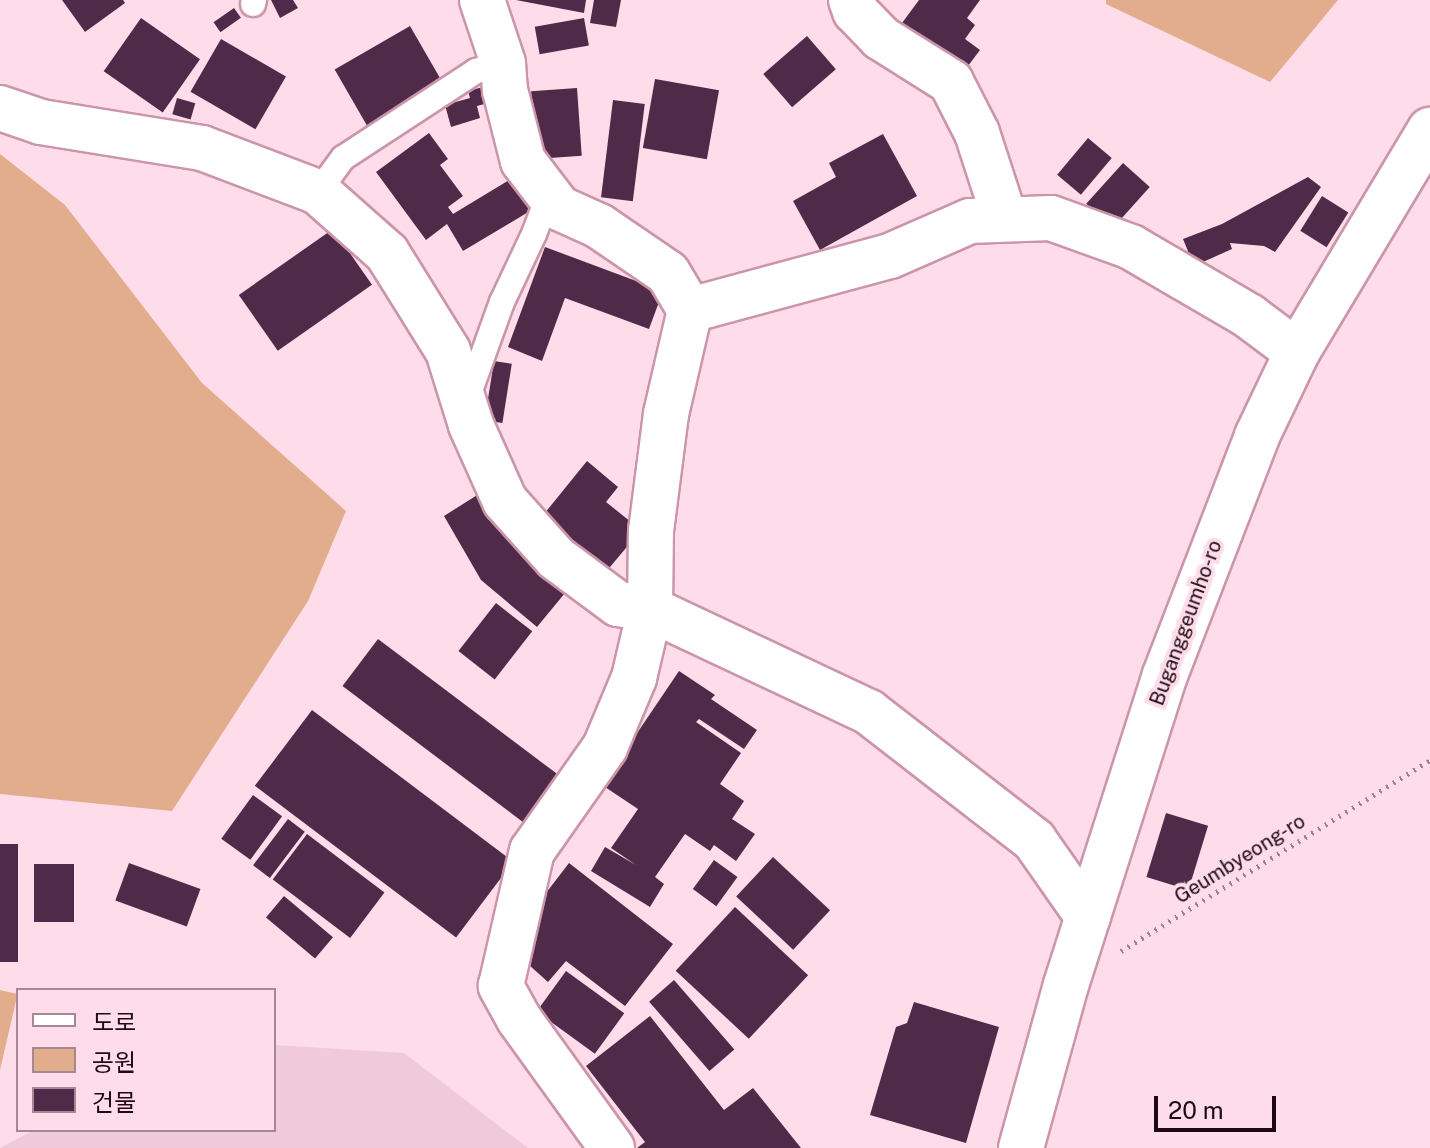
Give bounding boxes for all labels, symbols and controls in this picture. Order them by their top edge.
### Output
street label: Buganggeumho-ro [1145,537,1227,709]
street label: Geumbyeong-ro [1170,809,1310,909]
legend [16,988,276,1132]
text: 도로 [92,1008,136,1036]
text: 공원 [92,1048,136,1076]
scale bar [1158,1080,1280,1130]
text: 건물 [92,1088,136,1116]
text: 20 m [1168,1096,1224,1124]

